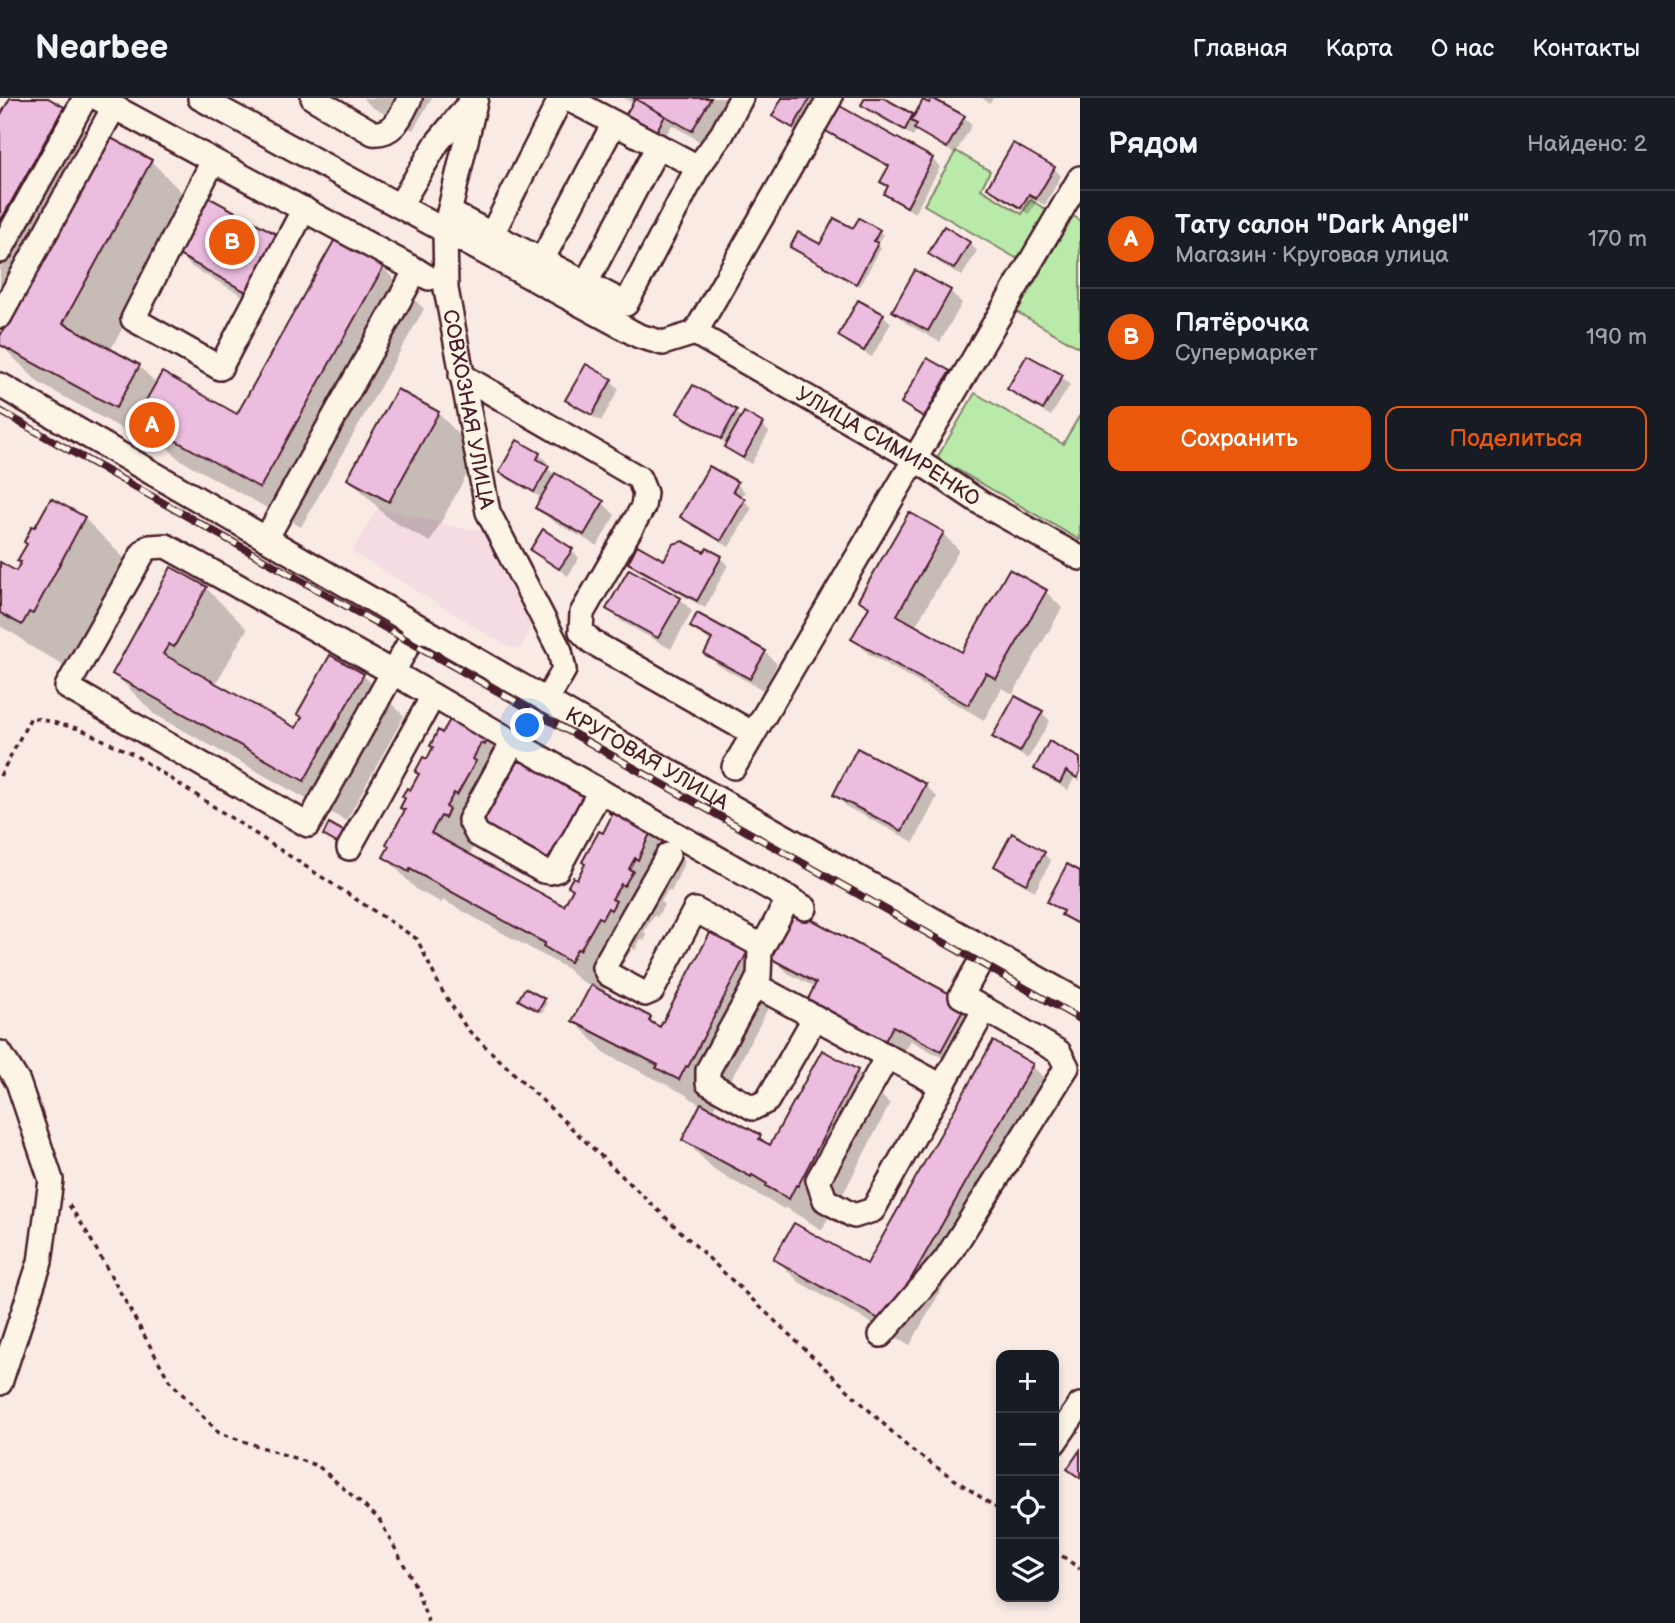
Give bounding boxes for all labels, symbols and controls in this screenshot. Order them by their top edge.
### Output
text: Nearbee [35,28,168,68]
text: Главная [1193,34,1287,63]
text: Карта [1325,34,1393,63]
text: О нас [1431,34,1494,63]
text: Контакты [1532,34,1640,63]
text: Рядом [1108,126,1198,162]
text: Найдено: 2 [1527,130,1647,158]
text: Тату салон "Dark Angel" [1175,210,1469,241]
pin: B [209,216,255,268]
text: A [1124,225,1138,253]
text: 170 m [1588,225,1647,253]
text: Магазин · Круговая улица [1175,241,1449,269]
street label: СОВХОЗНАЯ УЛИЦА [438,307,500,511]
text: Пятёрочка [1175,308,1309,339]
text: B [1123,323,1139,351]
text: 190 m [1586,323,1647,351]
text: Супермаркет [1175,339,1318,367]
street label: УЛИЦА СИМИРЕНКО [792,381,985,511]
pin: A [129,399,175,451]
button: Сохранить [1108,406,1371,471]
button: Поделиться [1385,406,1647,471]
street label: КРУГОВАЯ УЛИЦА [561,702,733,815]
your location [510,708,544,742]
map controls [996,1350,1059,1602]
button: + [996,1350,1059,1413]
button: − [996,1413,1059,1476]
button: locate [996,1476,1059,1539]
button: layers [996,1539,1059,1602]

